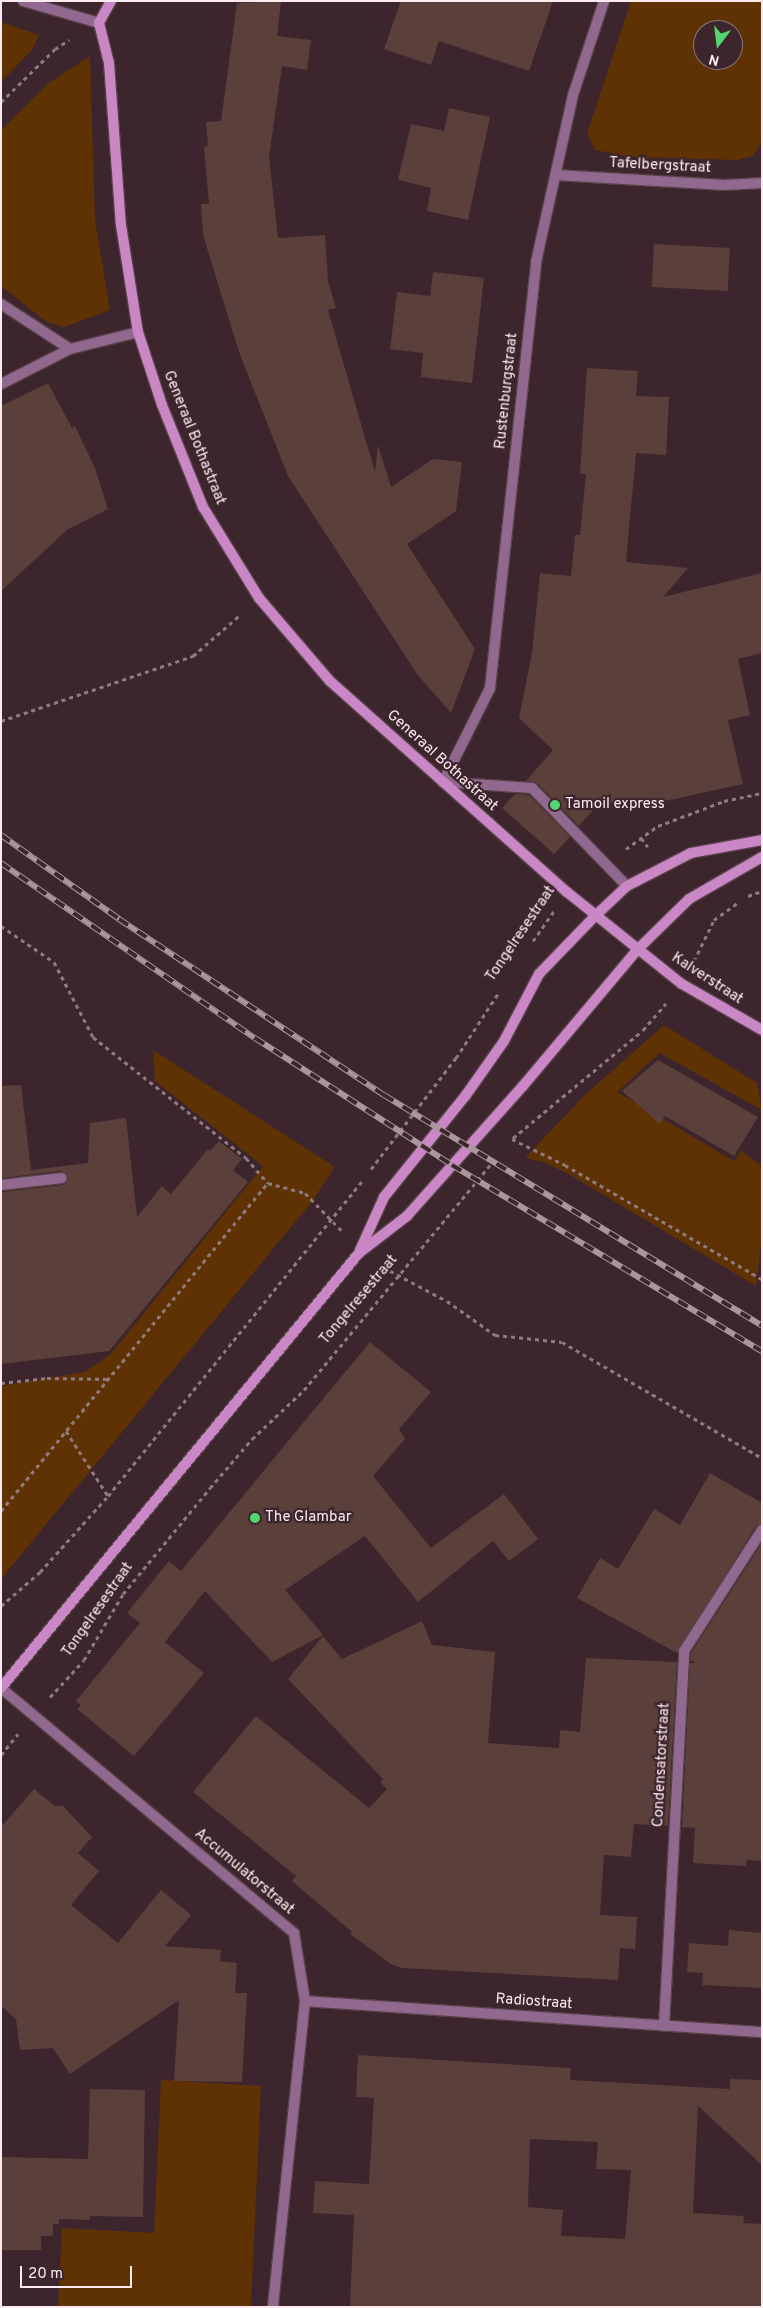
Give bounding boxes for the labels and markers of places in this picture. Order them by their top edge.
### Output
place label: Tamoil express [565,796,665,814]
marker: Tamoil express [549,799,561,811]
place label: The Glambar [265,1509,352,1527]
marker: The Glambar [249,1512,261,1524]

